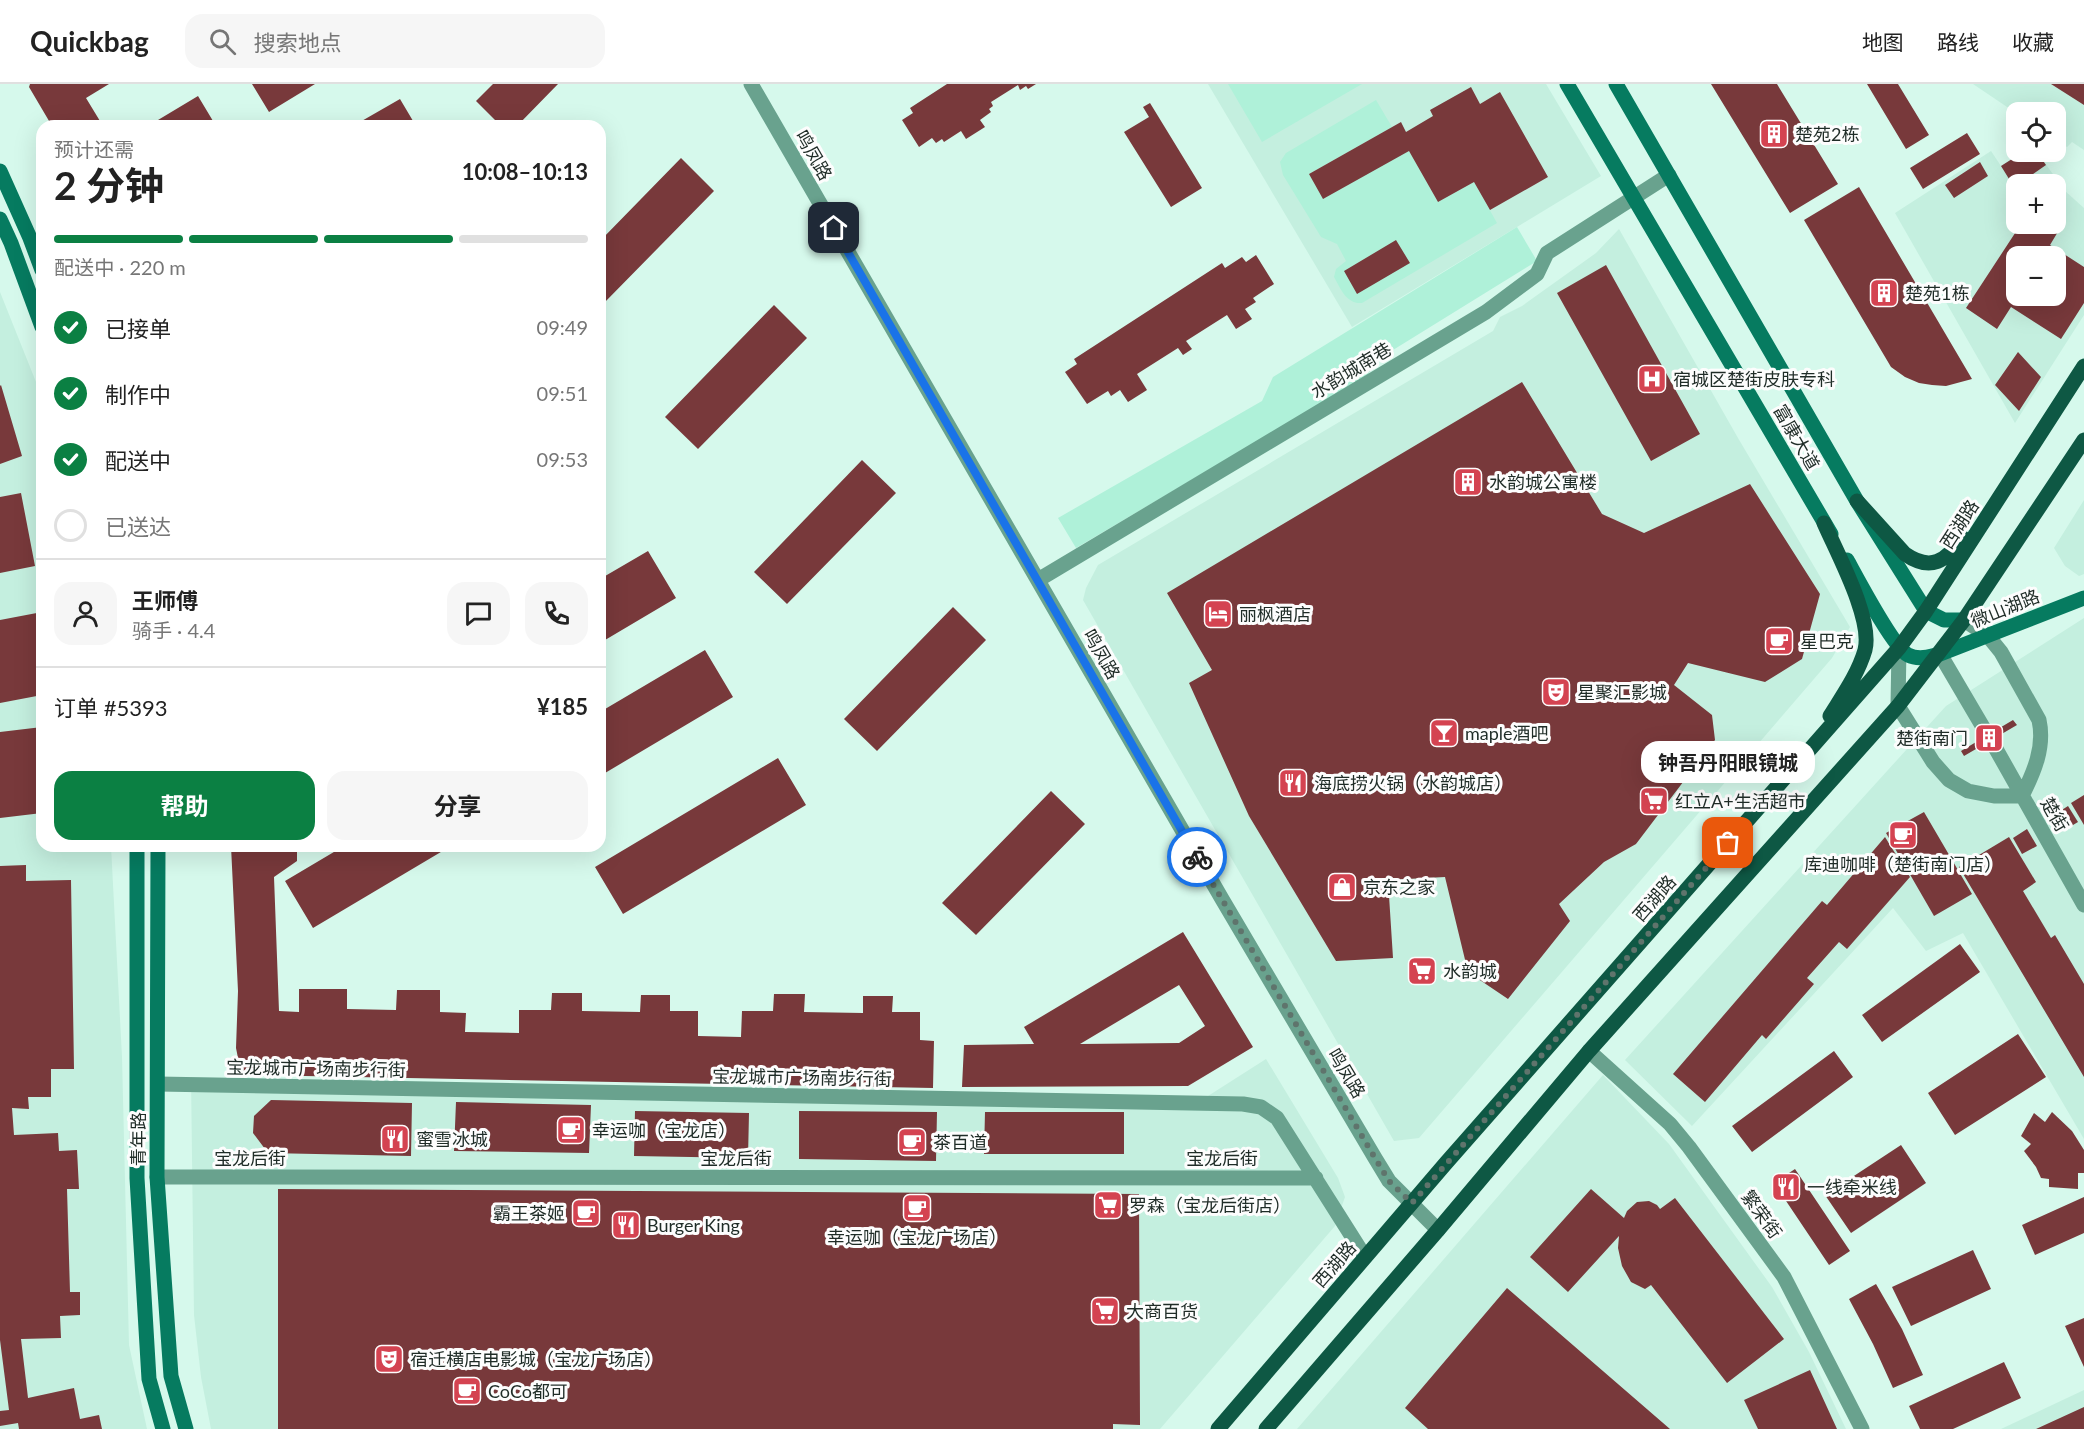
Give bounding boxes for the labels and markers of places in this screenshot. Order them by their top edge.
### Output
building icon: 楚苑2栋 [1758,118,1790,150]
place label: 楚苑2栋 [1795,123,1859,145]
pin [808,202,859,253]
building icon: 楚苑1栋 [1868,277,1900,309]
place label: 楚苑1栋 [1905,282,1969,304]
hospital icon: 宿城区楚街皮肤专科 [1636,363,1668,395]
place label: 宿城区楚街皮肤专科 [1673,368,1835,390]
building icon: 水韵城公寓楼 [1452,466,1484,498]
place label: 水韵城公寓楼 [1489,471,1597,493]
hotel icon: 丽枫酒店 [1202,598,1234,630]
place label: 丽枫酒店 [1239,603,1311,625]
cafe icon: 星巴克 [1763,625,1795,657]
place label: 星巴克 [1800,630,1854,652]
theatre icon: 星聚汇影城 [1540,676,1572,708]
place label: 星聚汇影城 [1577,681,1667,703]
bar icon: maple酒吧 [1428,717,1460,749]
place label: maple酒吧 [1465,722,1549,744]
building icon: 楚街南门 [1973,722,2005,754]
place label: 楚街南门 [1896,727,1968,749]
callout: 钟吾丹阳眼镜城 [1641,741,1815,783]
restaurant icon: 海底捞火锅（水韵城店） [1277,767,1309,799]
place label: 海底捞火锅（水韵城店） [1314,772,1512,794]
supermarket icon: 红立A+生活超市 [1638,785,1670,817]
place label: 红立A+生活超市 [1675,790,1806,812]
pin [1702,817,1753,868]
cafe icon: 库迪咖啡（楚街南门店） [1887,819,1919,851]
place label: 库迪咖啡（楚街南门店） [1804,853,2002,875]
shop icon: 京东之家 [1326,871,1358,903]
place label: 京东之家 [1363,876,1435,898]
supermarket icon: 水韵城 [1406,955,1438,987]
place label: 水韵城 [1443,960,1497,982]
cafe icon: 幸运咖（宝龙店） [555,1114,587,1146]
place label: 幸运咖（宝龙店） [592,1119,736,1141]
restaurant icon: 蜜雪冰城 [379,1123,411,1155]
cafe icon: 茶百道 [896,1126,928,1158]
place label: 蜜雪冰城 [416,1128,488,1150]
place label: 茶百道 [933,1131,987,1153]
restaurant icon: 一线牵米线 [1770,1171,1802,1203]
place label: 一线牵米线 [1807,1176,1897,1198]
supermarket icon: 罗森（宝龙后街店） [1092,1189,1124,1221]
cafe icon: 幸运咖（宝龙广场店） [901,1192,933,1224]
place label: 罗森（宝龙后街店） [1129,1194,1291,1216]
cafe icon: 霸王茶姬 [570,1197,602,1229]
place label: 霸王茶姬 [493,1202,565,1224]
restaurant icon: Burger King [610,1209,642,1241]
place label: Burger King [647,1214,740,1236]
place label: 幸运咖（宝龙广场店） [827,1226,1007,1248]
supermarket icon: 大商百货 [1089,1295,1121,1327]
place label: 大商百货 [1126,1300,1198,1322]
theatre icon: 宿迁横店电影城（宝龙广场店） [373,1343,405,1375]
place label: 宿迁横店电影城（宝龙广场店） [410,1348,662,1370]
cafe icon: CoCo都可 [451,1375,483,1407]
place label: CoCo都可 [488,1380,568,1402]

